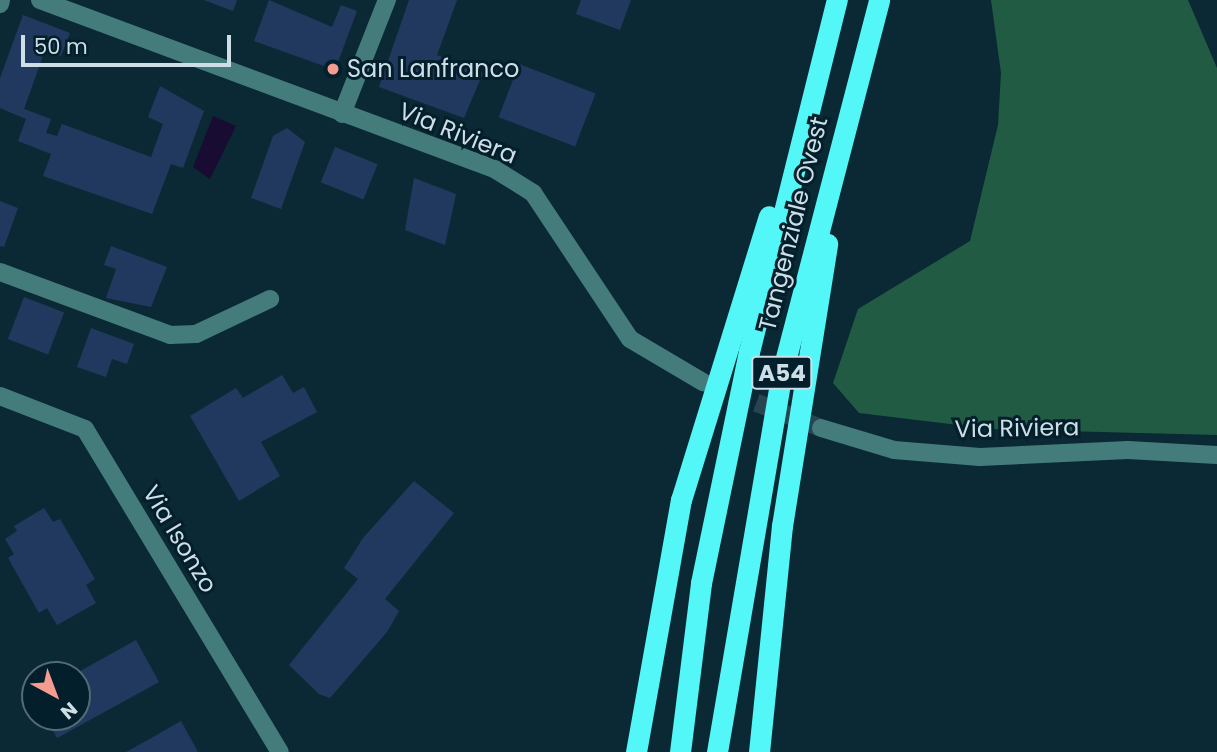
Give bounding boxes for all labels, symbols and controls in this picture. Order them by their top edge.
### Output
scale bar [24,21,234,65]
text: 50 m [34,32,88,61]
place label: San Lanfranco [347,55,519,83]
marker: San Lanfranco [325,61,341,77]
street label: Via Riviera [395,96,521,170]
street label: Tangenziale Ovest [752,114,834,334]
road number: A54 [750,354,814,392]
street label: Via Riviera [954,413,1080,443]
street label: Via Isonzo [137,480,223,598]
north arrow [21,661,91,731]
text: N [55,696,83,726]

